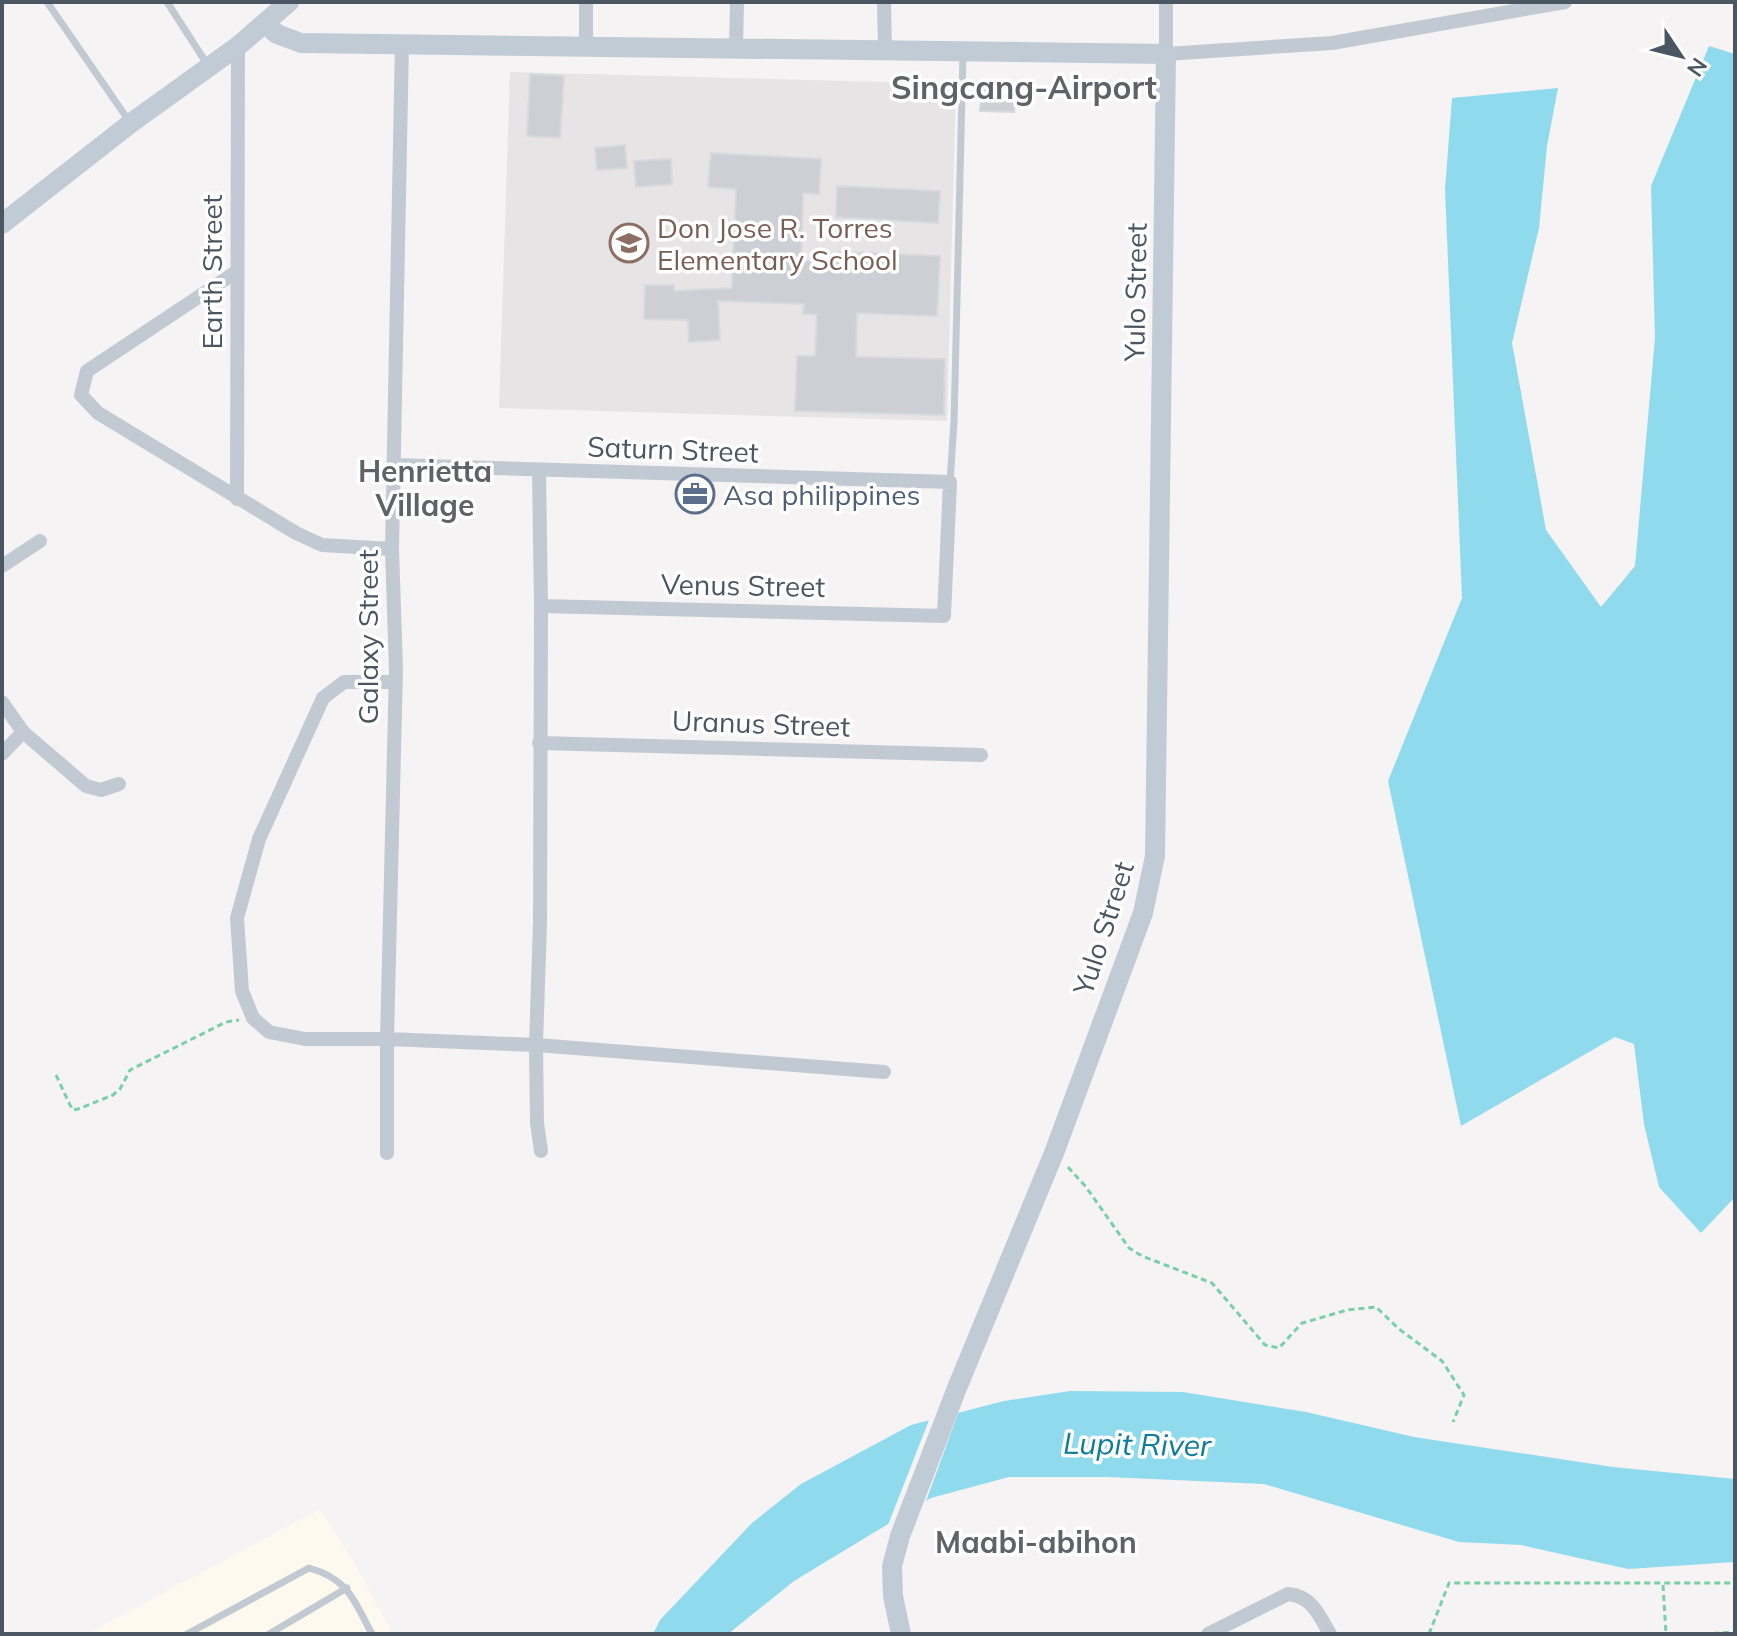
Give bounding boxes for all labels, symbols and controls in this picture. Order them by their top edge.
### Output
north arrow [1641,16,1721,96]
text: N [1681,53,1714,82]
district label: Singcang-Airport [891,67,1157,107]
street label: Earth Street [194,194,229,349]
place label: Don Jose R. Torres Elementary School [657,210,898,277]
school or university icon: Don Jose R. Torres Elementary School [608,222,650,264]
street label: Yulo Street [1116,222,1154,363]
street label: Saturn Street [587,429,760,469]
district label: Henrietta Village [358,452,492,524]
office icon: Asa philippines [674,473,716,515]
place label: Asa philippines [723,477,920,512]
street label: Galaxy Street [350,549,385,725]
street label: Venus Street [661,566,826,604]
street label: Uranus Street [671,702,851,744]
street label: Yulo Street [1065,857,1141,1000]
water label: Lupit River [1063,1424,1212,1464]
district label: Maabi-abihon [935,1523,1137,1561]

